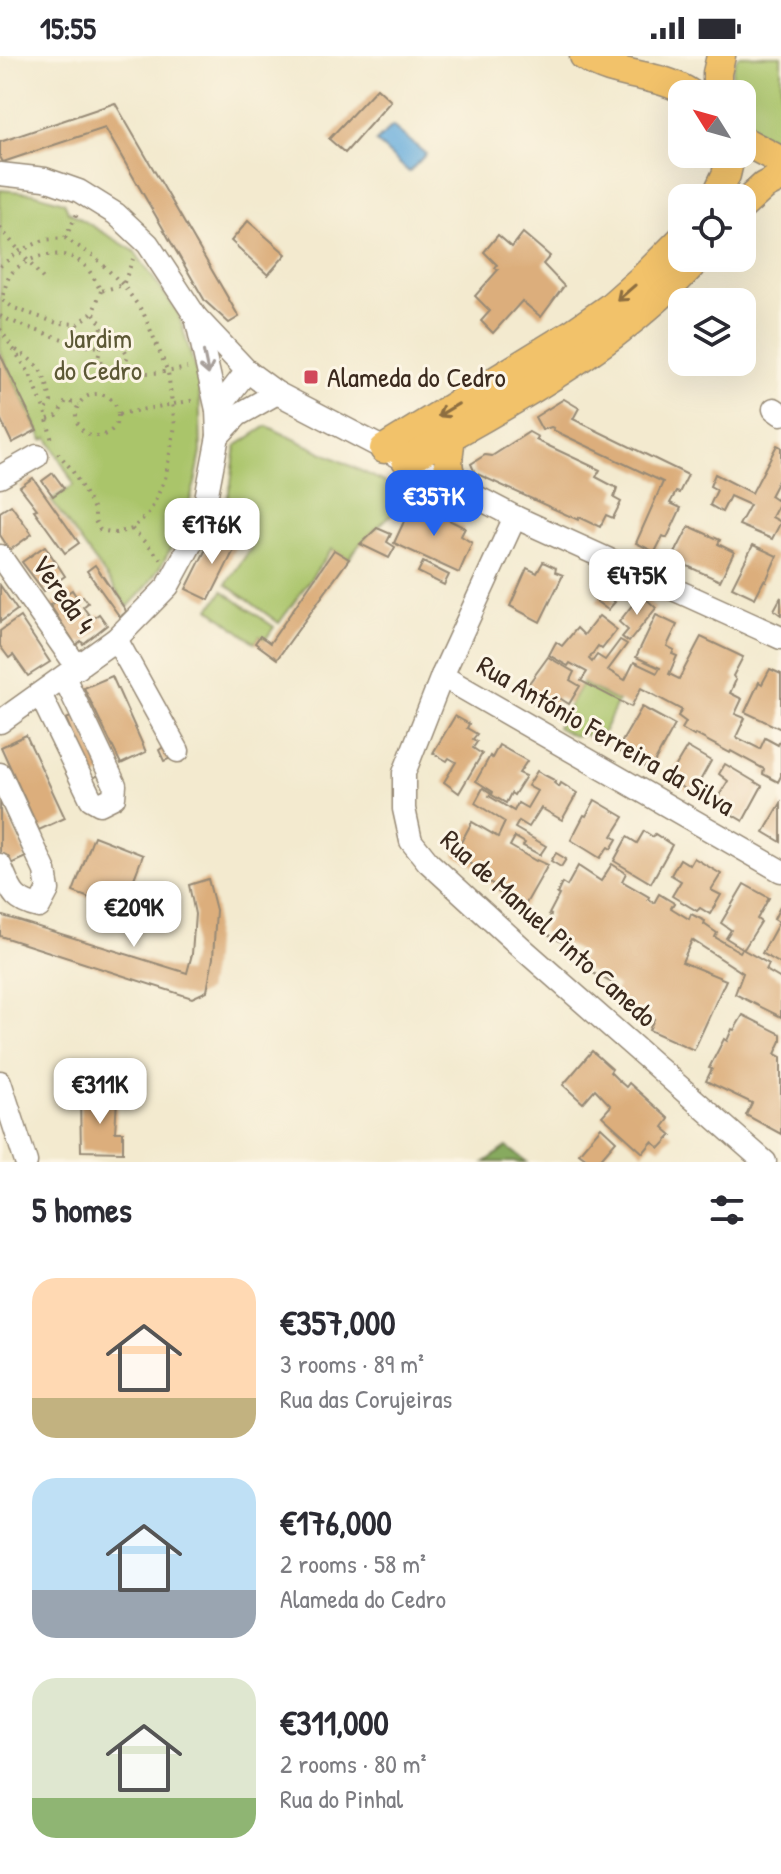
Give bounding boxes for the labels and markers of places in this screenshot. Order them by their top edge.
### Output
place label: Alameda do Cedro [327,358,506,396]
marker: Alameda do Cedro [302,368,320,386]
pin: €357K [378,470,490,538]
pin: €176K [156,498,268,566]
pin: €475K [581,549,693,617]
pin: €209K [78,881,190,949]
pin: €311K [44,1058,156,1126]

